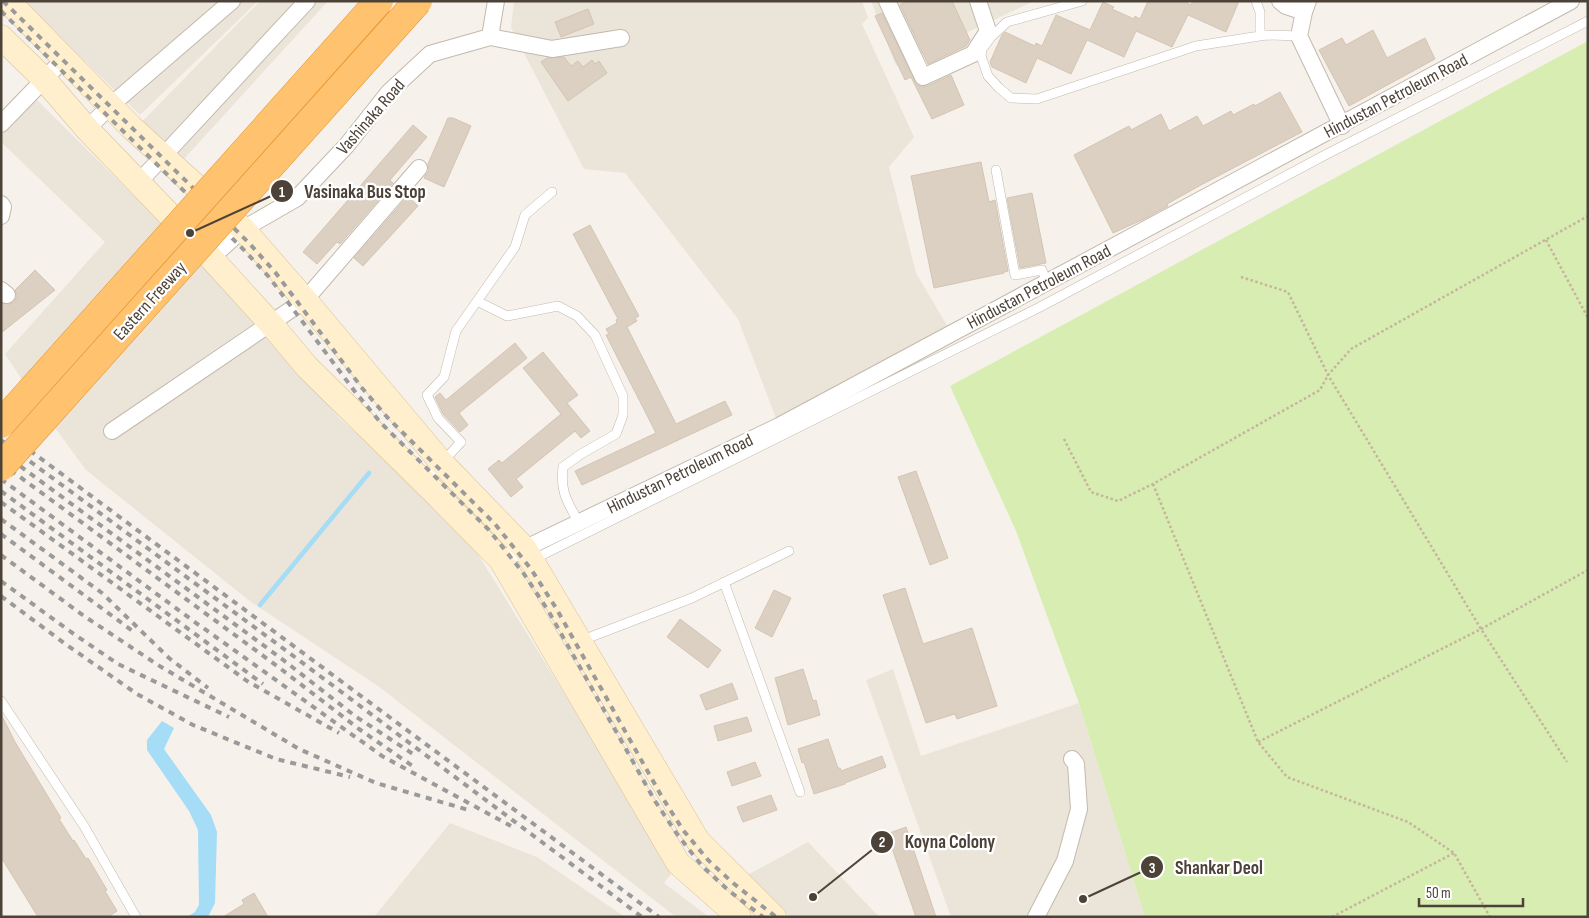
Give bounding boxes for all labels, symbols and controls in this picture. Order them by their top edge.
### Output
street label: Hindustan Petroleum Road [1321,49,1471,143]
street label: Vashinaka Road [332,75,410,159]
callout: Vasinaka Bus Stop [269,174,435,208]
text: Vasinaka Bus Stop [304,181,426,204]
text: 1 [279,183,285,202]
street label: Hindustan Petroleum Road [964,240,1114,334]
street label: Eastern Freeway [109,257,191,345]
street label: Hindustan Petroleum Road [604,430,756,518]
callout: Koyna Colony [870,825,1005,859]
text: Koyna Colony [905,831,995,854]
text: 2 [879,833,885,852]
callout: Shankar Deol [1140,850,1273,884]
text: Shankar Deol [1175,857,1263,880]
text: 3 [1149,859,1156,878]
scale bar [1419,876,1523,908]
text: 50 m [1426,884,1451,903]

